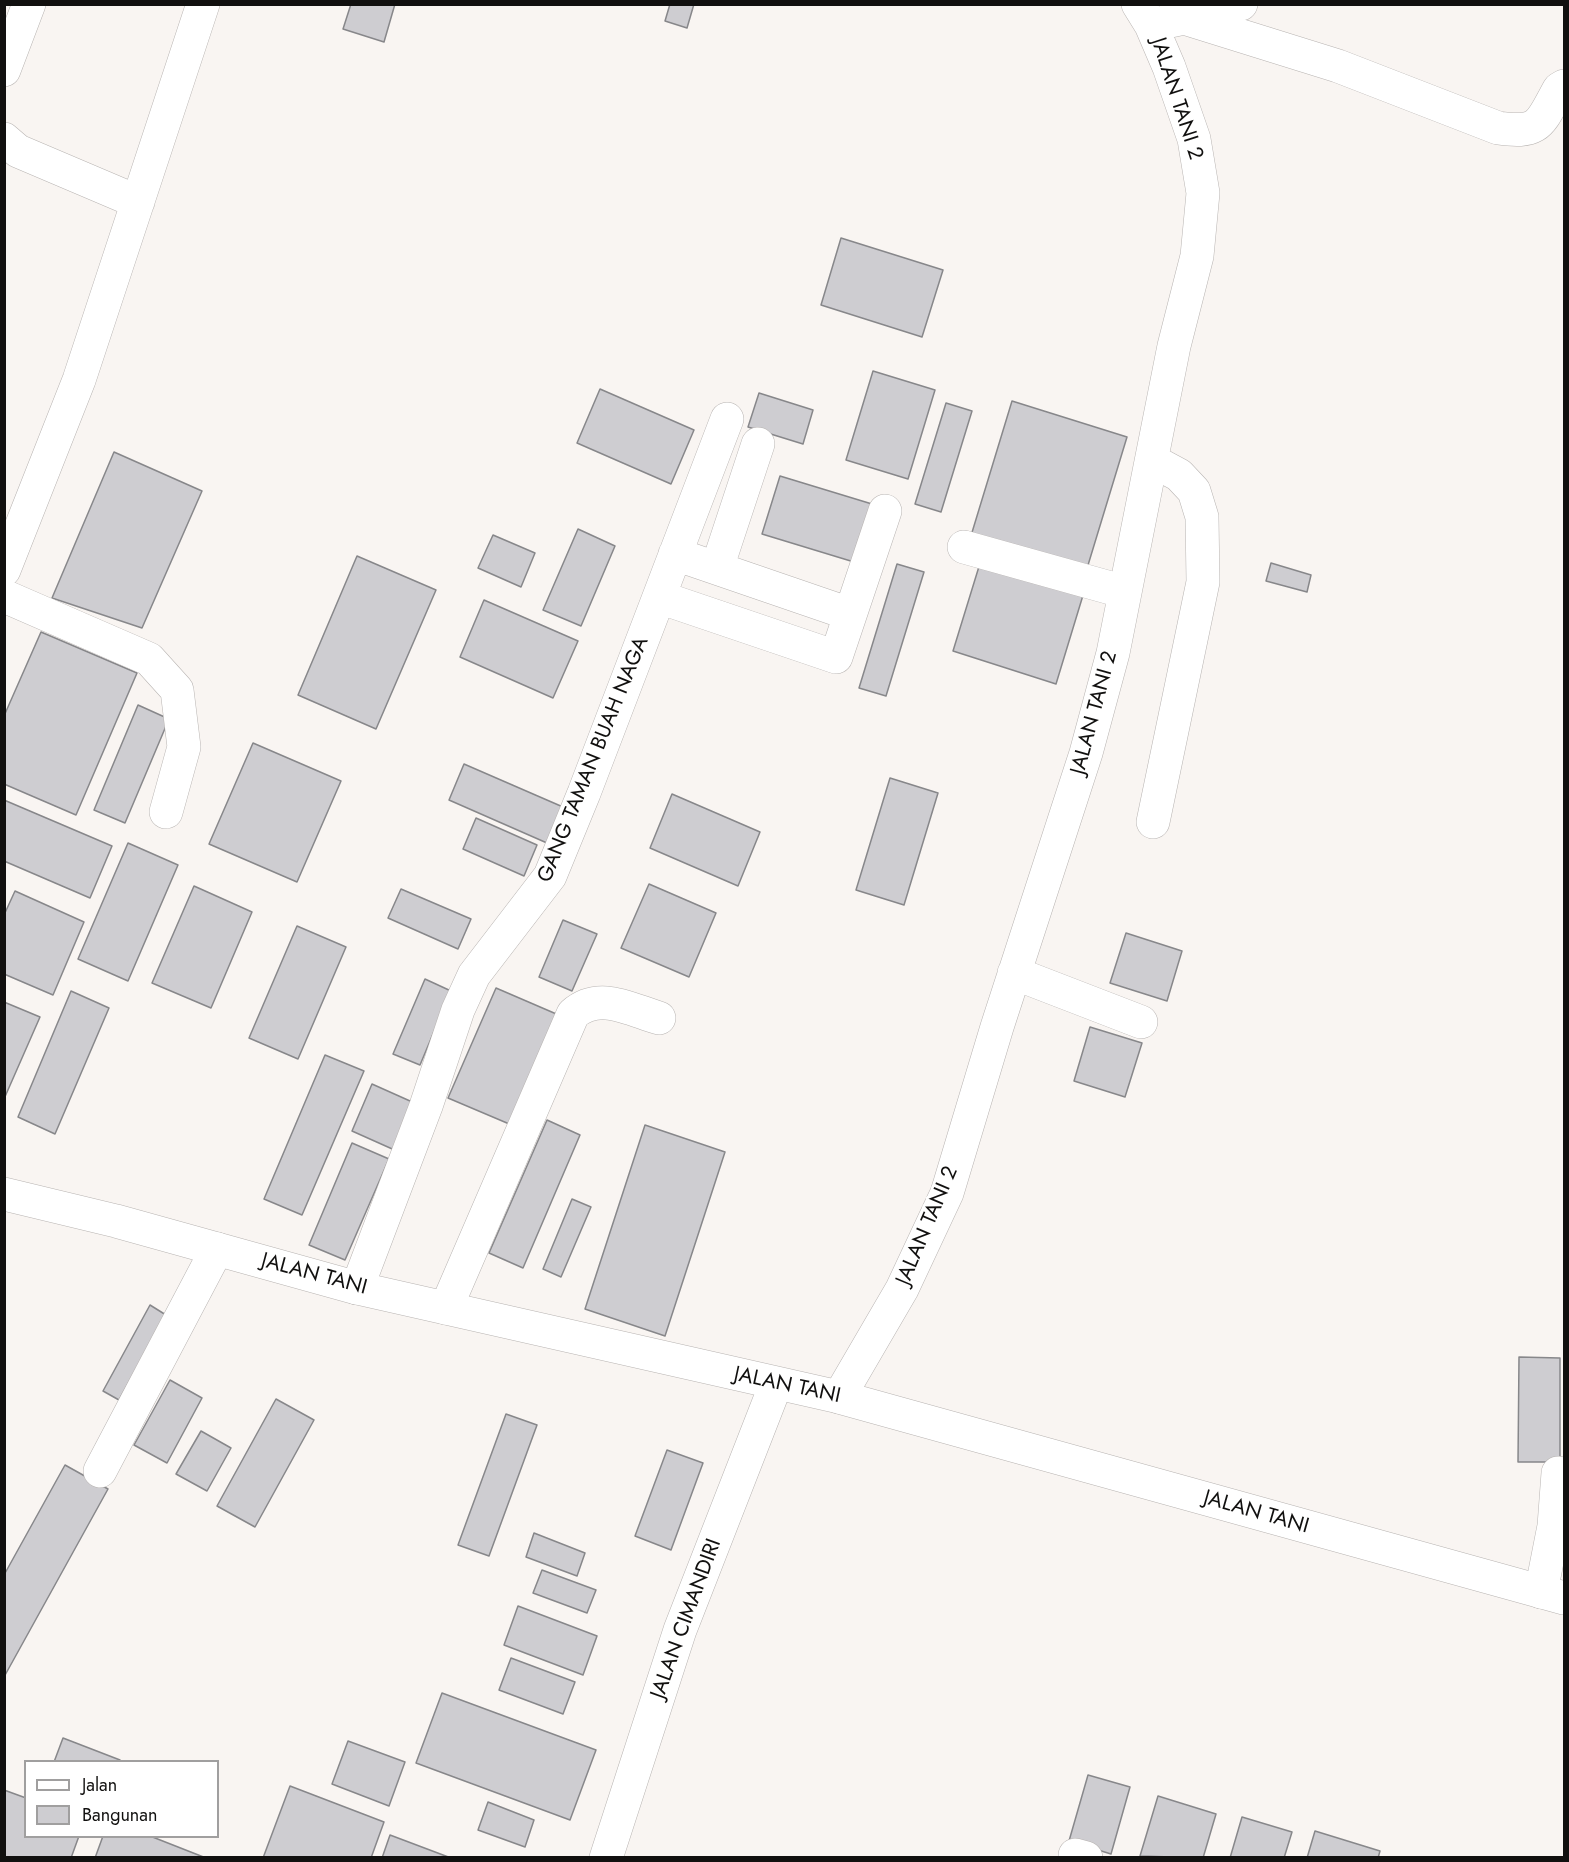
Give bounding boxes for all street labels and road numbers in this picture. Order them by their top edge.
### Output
street label: JALAN TANI 2 [1144,35,1208,163]
street label: GANG TAMAN BUAH NAGA [533,634,655,886]
street label: JALAN TANI 2 [1066,649,1124,777]
street label: JALAN TANI 2 [892,1163,964,1289]
street label: JALAN TANI [258,1249,370,1301]
street label: JALAN TANI [731,1362,843,1410]
street label: JALAN TANI [1200,1486,1312,1540]
street label: JALAN CIMANDIRI [646,1536,728,1702]

